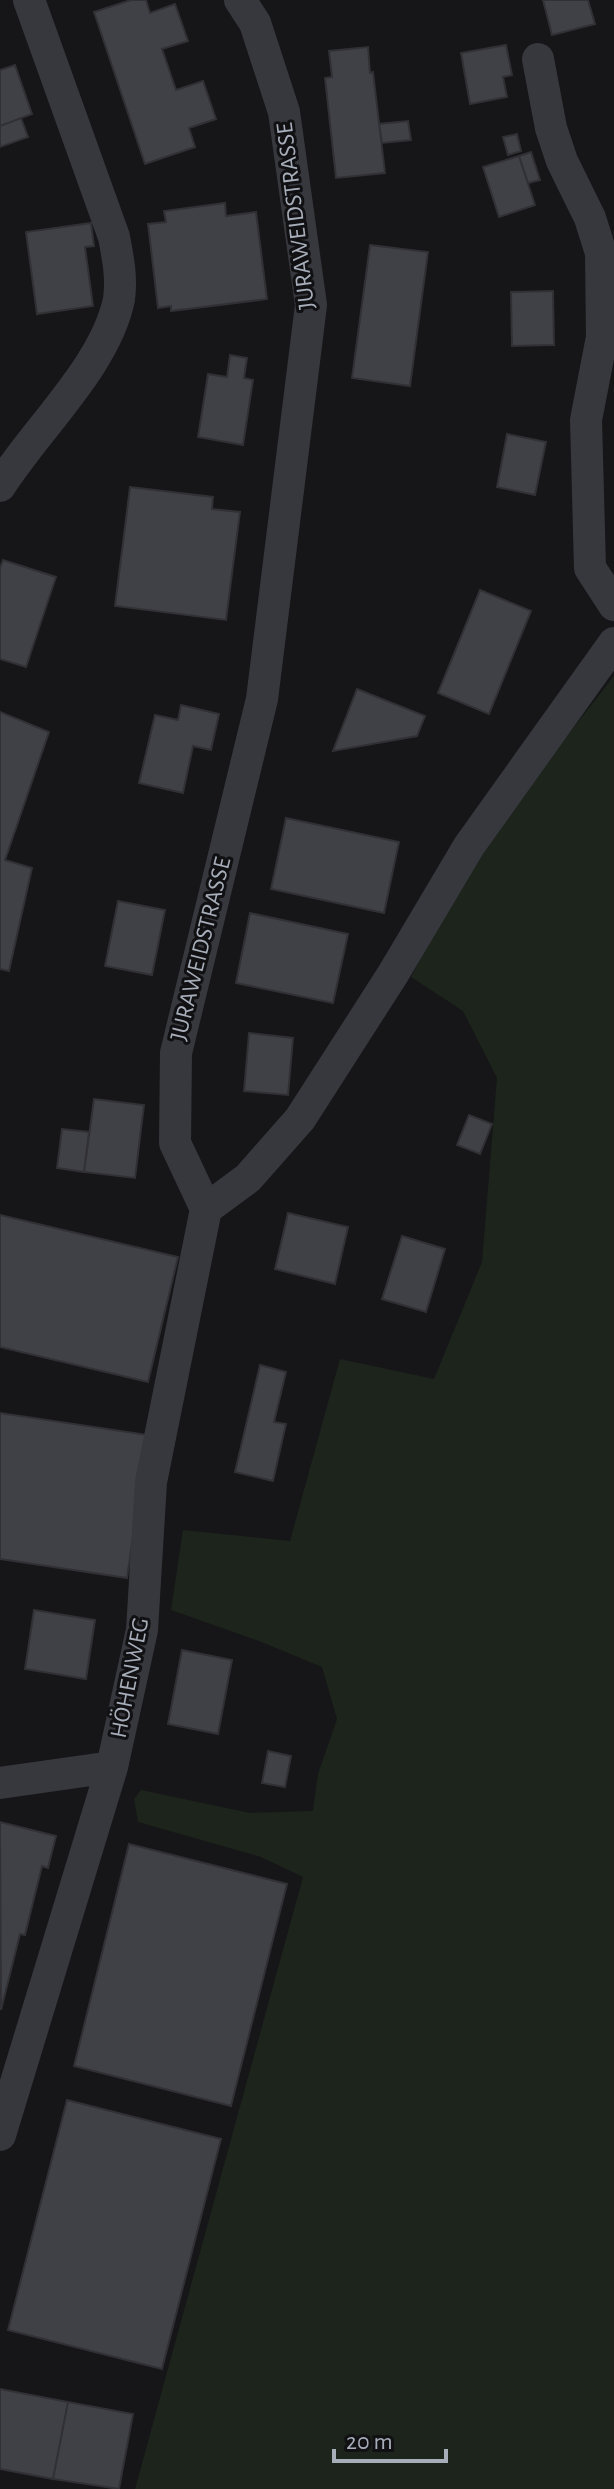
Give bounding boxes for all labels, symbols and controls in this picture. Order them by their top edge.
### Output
street label: JURAWEIDSTRASSE [273,121,319,311]
street label: JURAWEIDSTRASSE [167,854,236,1043]
street label: HÖHENWEG [106,1616,153,1740]
scale bar [334,2413,446,2463]
text: 20 m [346,2430,393,2454]

